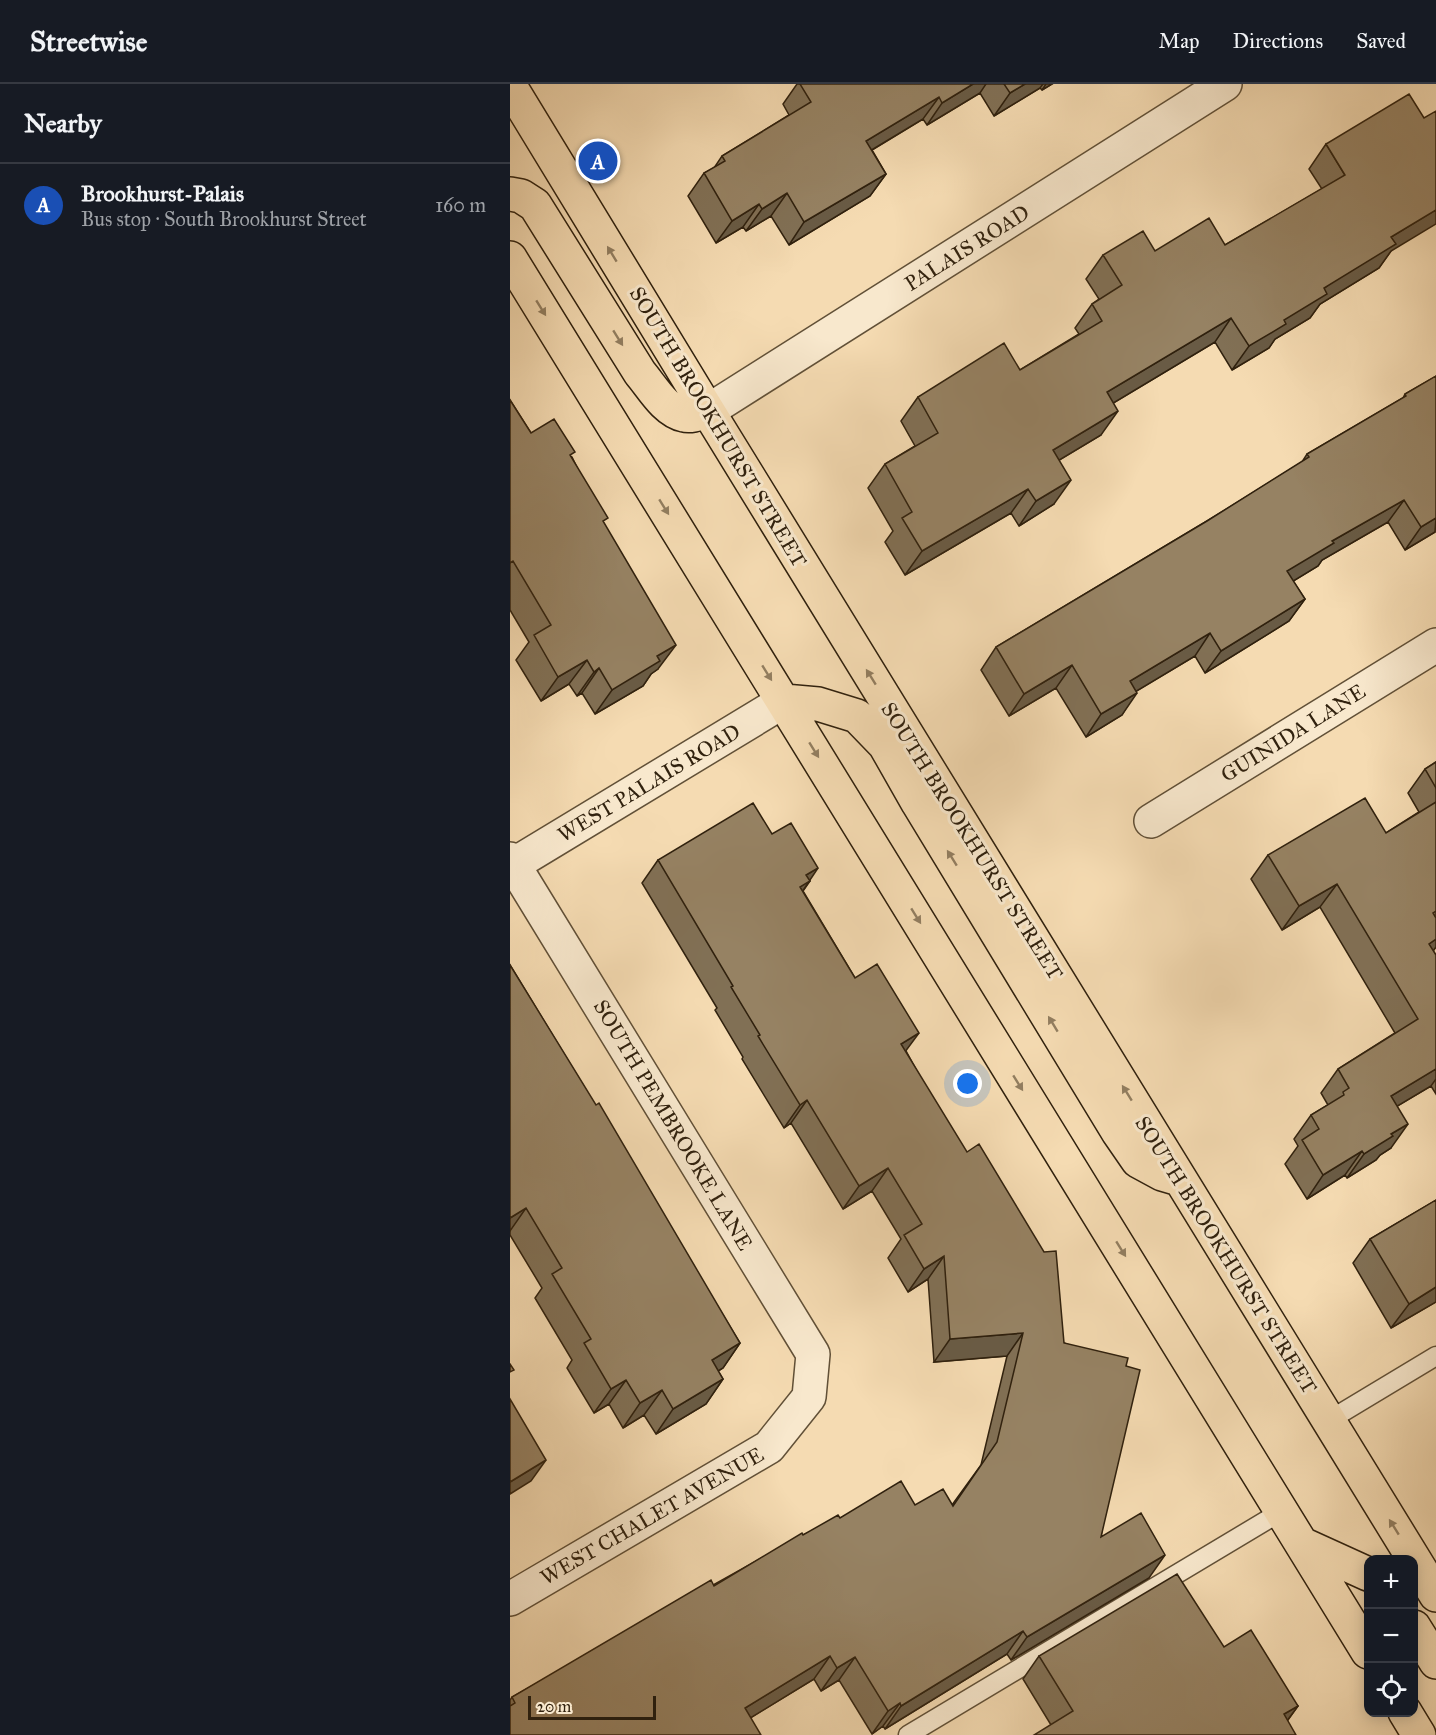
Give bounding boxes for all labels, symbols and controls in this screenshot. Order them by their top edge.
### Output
text: Streetwise [30,24,147,59]
text: Map [1159,28,1200,54]
text: Directions [1233,28,1323,54]
text: Saved [1356,28,1406,54]
text: Nearby [24,107,102,139]
pin: A [578,138,617,184]
text: Brookhurst-Palais [81,180,244,207]
text: A [37,193,50,217]
text: 160 m [435,193,486,217]
street label: PALAIS ROAD [900,199,1034,297]
text: Bus stop · South Brookhurst Street [81,207,367,231]
one-way arrow [606,246,617,262]
street label: SOUTH BROOKHURST STREET [624,282,812,572]
one-way arrow [535,300,546,316]
one-way arrow [613,330,624,346]
one-way arrow [659,499,670,515]
one-way arrow [761,665,772,681]
one-way arrow [865,669,876,685]
street label: GUINIDA LANE [1216,678,1370,788]
street label: SOUTH BROOKHURST STREET [875,697,1069,985]
street label: WEST PALAIS ROAD [553,718,745,848]
one-way arrow [809,742,820,758]
one-way arrow [947,850,958,866]
one-way arrow [911,908,922,925]
street label: SOUTH PEMBROOKE LANE [588,995,758,1255]
one-way arrow [1048,1016,1059,1032]
your location [953,1069,982,1098]
one-way arrow [1013,1075,1024,1091]
one-way arrow [1121,1085,1132,1101]
street label: SOUTH BROOKHURST STREET [1129,1111,1323,1399]
one-way arrow [1115,1241,1126,1257]
street label: WEST CHALET AVENUE [536,1441,768,1591]
one-way arrow [1389,1519,1400,1536]
map controls [1364,1555,1418,1717]
button: + [1364,1555,1418,1609]
button: − [1364,1609,1418,1663]
button: locate [1364,1663,1418,1717]
scale bar [528,1693,656,1720]
text: 20 m [537,1697,571,1716]

